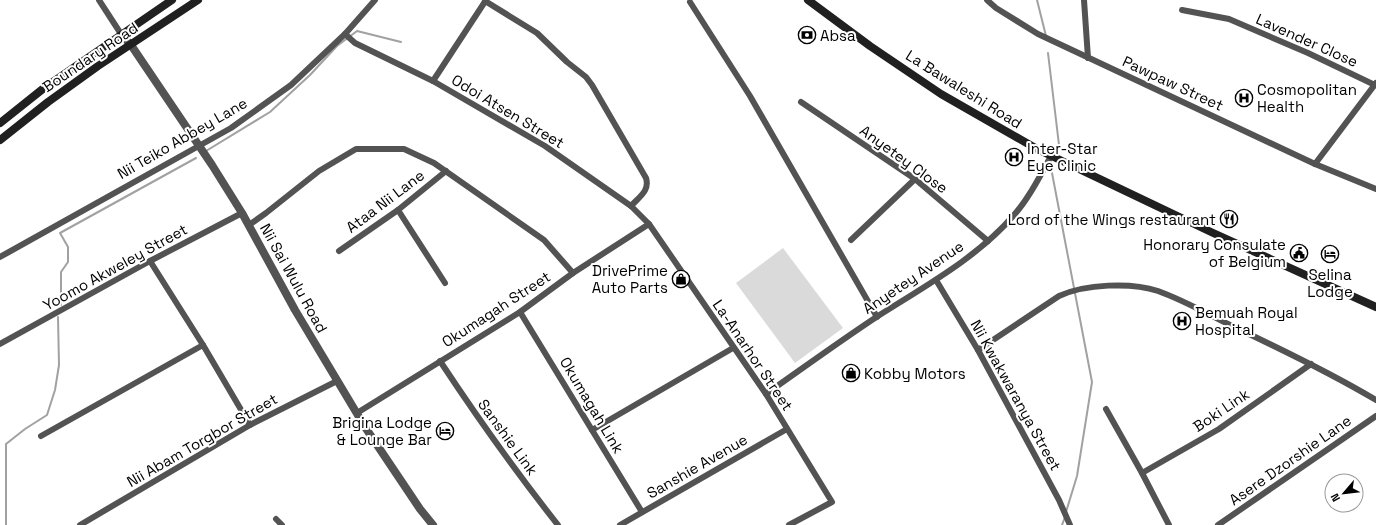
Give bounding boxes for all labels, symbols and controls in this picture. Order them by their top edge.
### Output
street label: Lavender Close [1253,9,1361,71]
street label: Boundary Road [39,18,141,96]
bank icon: Absa [797,25,817,45]
place label: Absa [820,26,856,45]
street label: La Bawaleshi Road [902,46,1026,132]
street label: Pawpaw Street [1120,51,1227,115]
street label: Odoi Atsen Street [448,70,568,152]
place label: Cosmopolitan Health [1257,80,1357,116]
hospital icon: Cosmopolitan Health [1234,88,1254,108]
street label: Nii Teiko Abbey Lane [114,93,250,183]
street label: Anyetey Close [856,121,952,197]
place label: Inter-Star Eye Clinic [1027,139,1098,175]
hospital icon: Inter-Star Eye Clinic [1004,147,1024,167]
street label: Ataa Nii Lane [342,165,428,237]
restaurant icon: Lord of the Wings restaurant [1219,209,1239,229]
place label: Lord of the Wings restaurant [1008,210,1216,229]
street label: Yoomo Akweley Street [40,219,190,315]
street label: Nii Sai Wulu Road [256,220,332,336]
place label: Honorary Consulate of Belgium [1143,235,1286,271]
street label: Anyetey Avenue [859,236,967,318]
public building icon: Honorary Consulate of Belgium [1289,243,1309,263]
hotel icon: Selina Lodge [1320,244,1340,264]
place label: DrivePrime Auto Parts [592,261,668,297]
place label: Selina Lodge [1307,265,1353,301]
street label: Okumagah Street [438,267,554,351]
shop icon: DrivePrime Auto Parts [671,269,691,289]
street label: La-Anarhor Street [709,296,797,414]
place label: Bemuah Royal Hospital [1195,303,1298,339]
hospital icon: Bemuah Royal Hospital [1172,311,1192,331]
street label: Nii Kwakwaranya Street [967,316,1065,474]
street label: Okumagah Link [556,353,628,457]
shop icon: Kobby Motors [841,363,861,383]
place label: Kobby Motors [864,364,966,383]
street label: Boki Link [1189,384,1253,436]
street label: Nii Abam Torgbor Street [123,389,281,491]
street label: Sanshie Link [474,395,542,479]
street label: Asere Dzorshie Lane [1225,411,1355,509]
place label: Brigina Lodge & Lounge Bar [332,413,432,449]
hotel icon: Brigina Lodge & Lounge Bar [435,421,455,441]
street label: Sanshie Avenue [643,429,751,503]
north arrow [1324,473,1364,513]
text: N [1327,491,1343,504]

